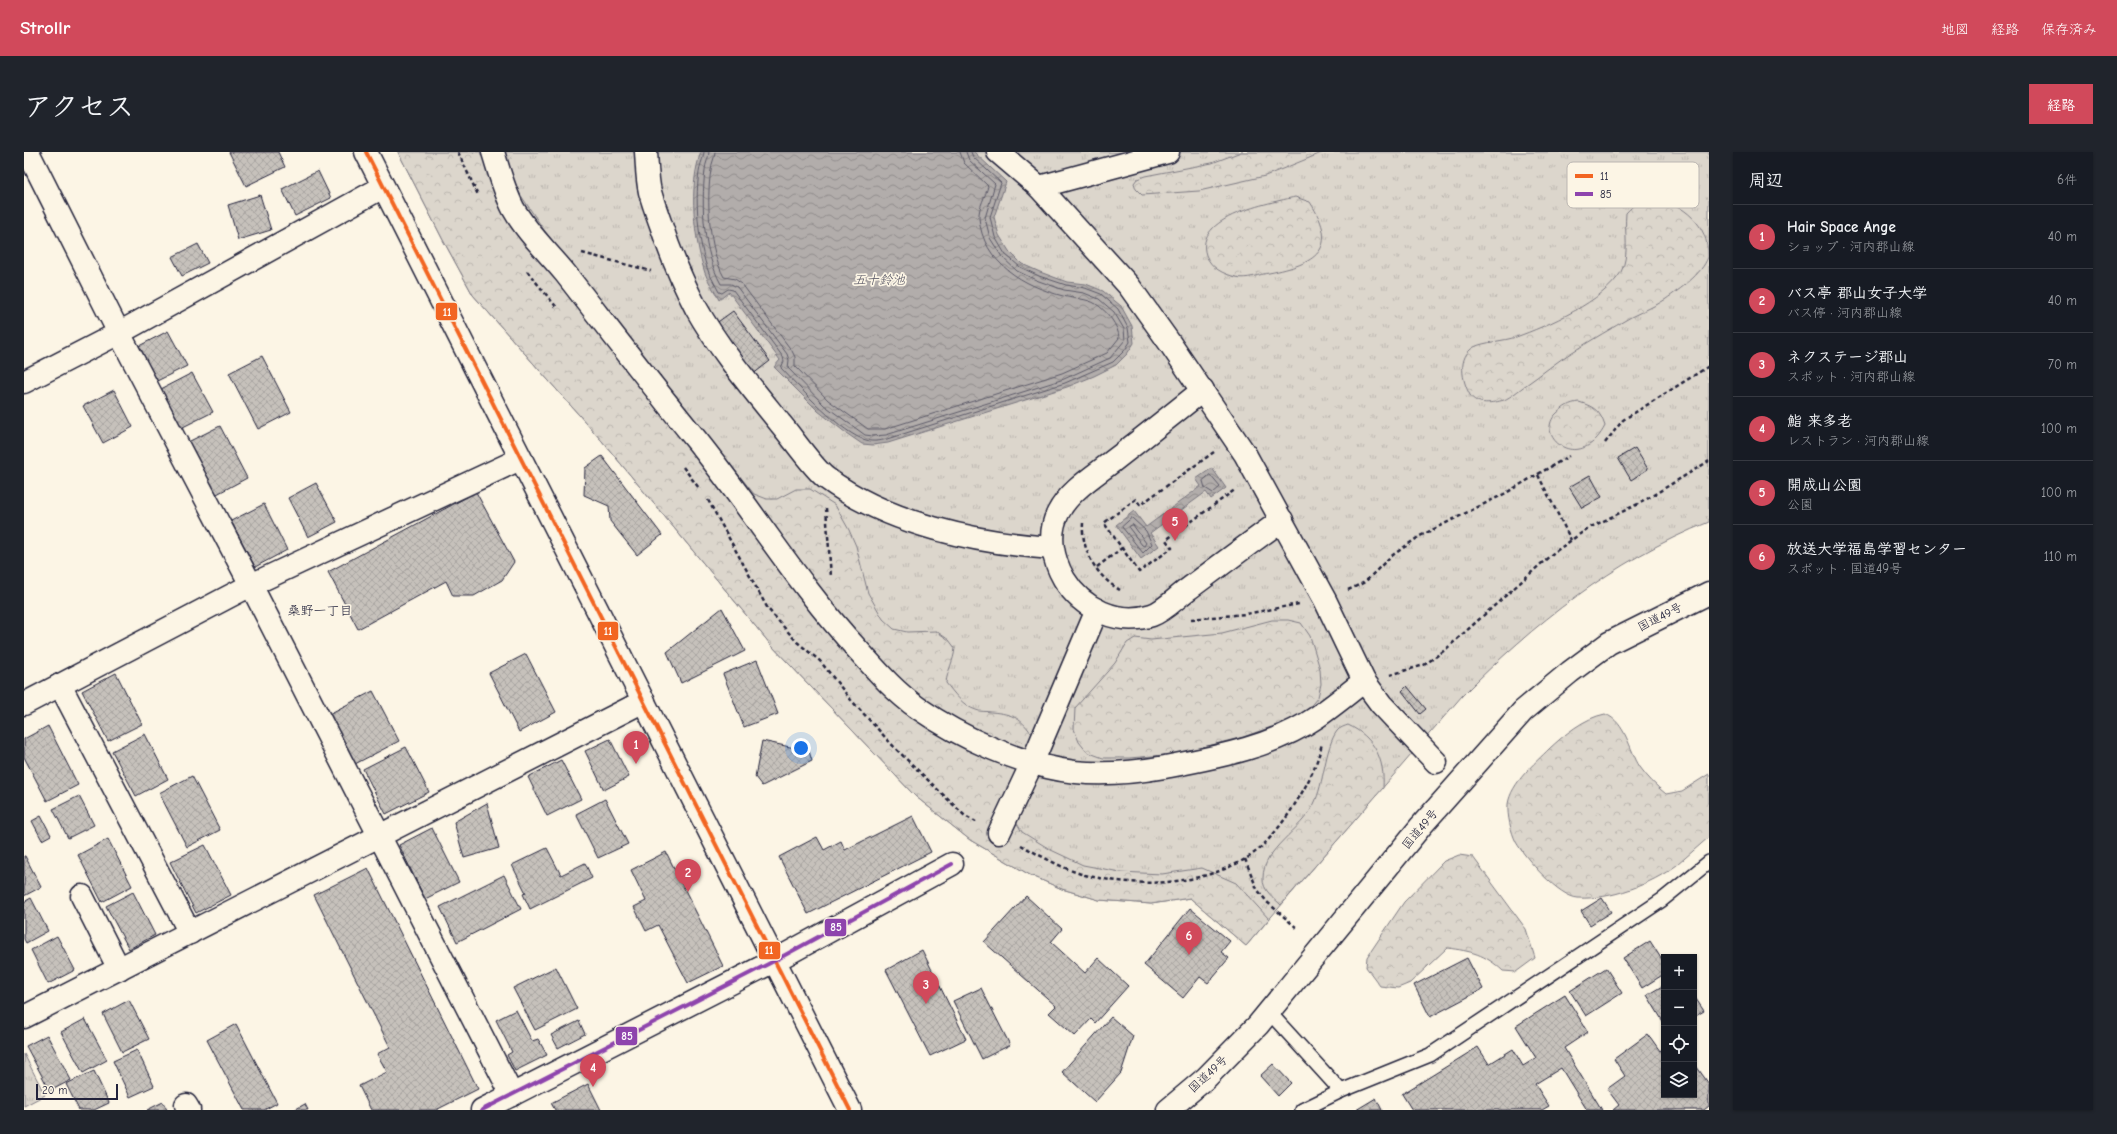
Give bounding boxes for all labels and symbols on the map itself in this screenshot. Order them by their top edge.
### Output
legend [1567,162,1699,208]
text: 11 [1600,170,1609,183]
text: 85 [1600,188,1612,201]
water label: 五十鈴池 [853,272,906,287]
line badge: 11 [435,302,458,321]
text: 11 [443,306,451,319]
pin: 5 [1162,508,1188,541]
street label: 国道49号 [1635,600,1685,634]
district label: 桑野一丁目 [287,603,353,618]
line badge: 11 [597,621,619,641]
text: 11 [604,625,612,638]
pin: 1 [623,731,649,764]
your location [791,738,811,758]
street label: 国道49号 [1399,806,1441,852]
pin: 2 [675,859,701,892]
line badge: 85 [824,918,847,937]
text: 85 [830,921,842,934]
pin: 6 [1176,922,1202,955]
line badge: 11 [758,941,781,960]
text: 11 [765,944,773,957]
pin: 3 [913,971,939,1004]
line badge: 85 [615,1026,638,1046]
text: 85 [621,1030,633,1043]
street label: 国道49号 [1186,1052,1230,1096]
pin: 4 [580,1054,606,1087]
scale bar [36,1082,118,1101]

